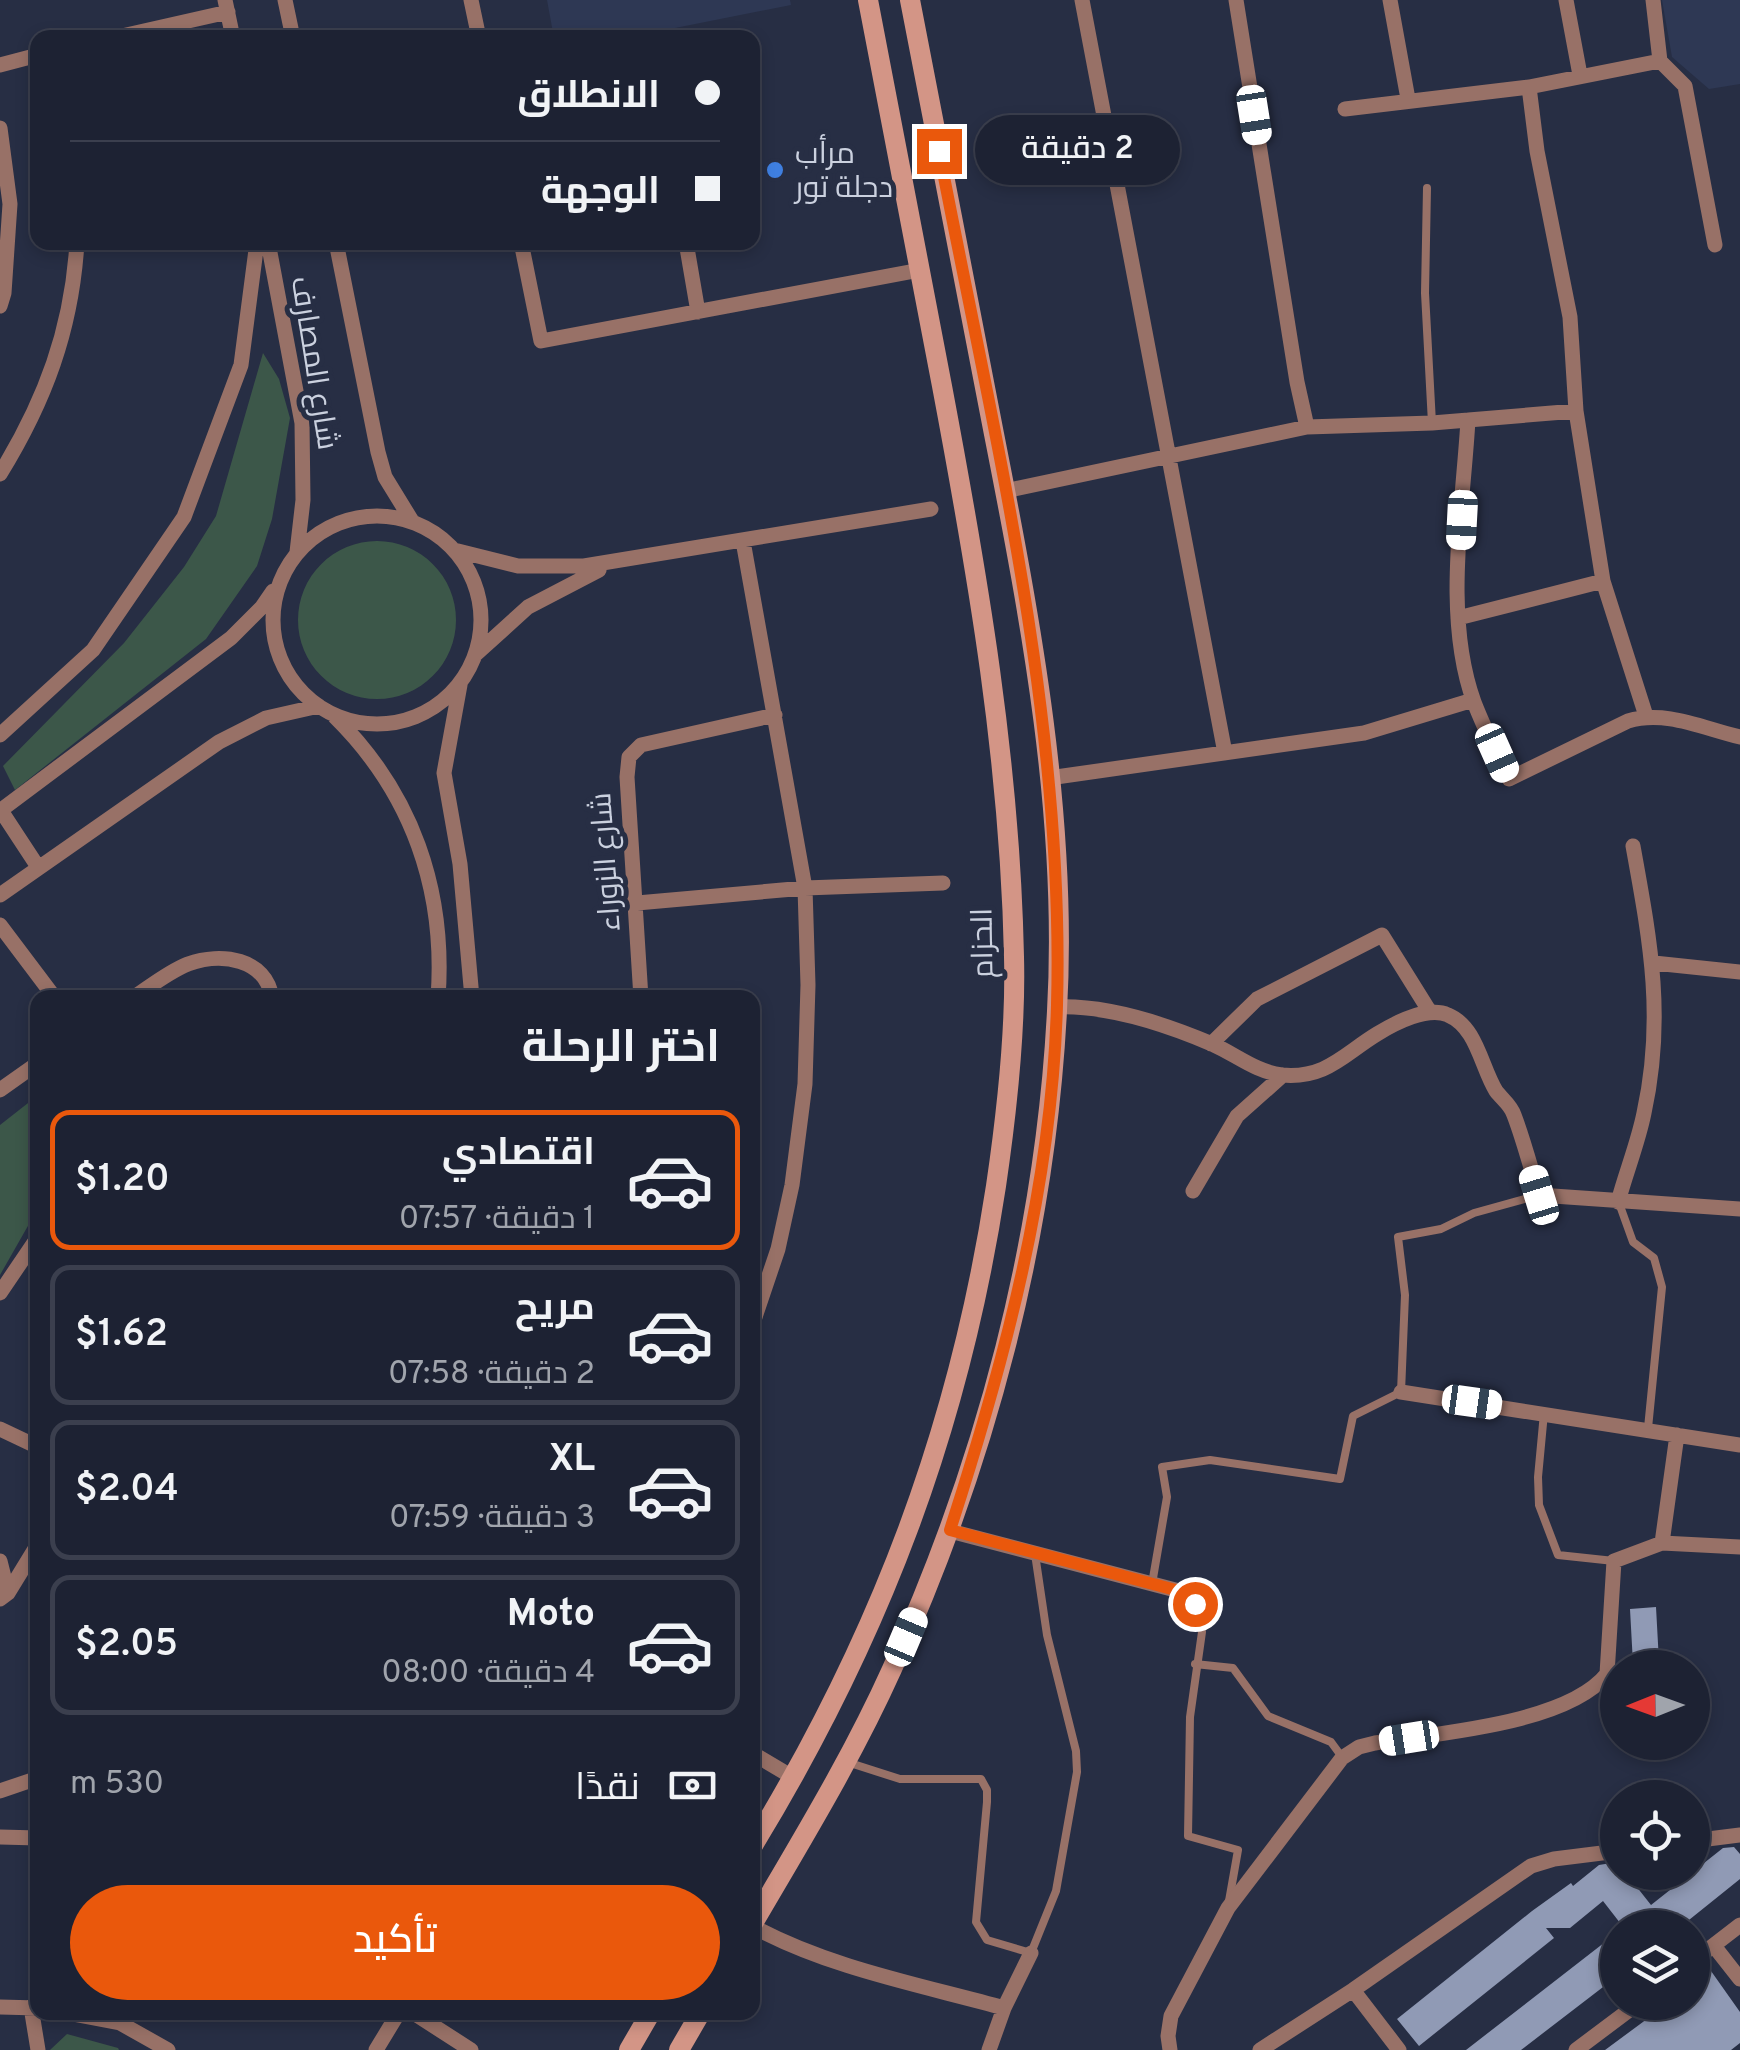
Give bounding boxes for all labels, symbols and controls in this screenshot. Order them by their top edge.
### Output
text: الانطلاق [517,73,660,122]
car [1234,83,1274,147]
callout: 2 دقيقة [974,116,1179,186]
route end [917,129,962,174]
text: 2 دقيقة [1021,130,1134,170]
place label: مرأب دجلة تور [793,134,893,208]
marker: مرأب دجلة تور [764,159,786,181]
text: الوجهة [541,169,660,218]
street label: شارع المصارف [281,274,344,453]
car [1445,489,1479,551]
car [1471,719,1523,787]
street label: شارع الزوراء [584,791,631,933]
street label: الحزام [965,908,1004,978]
text: اختر الرحلة [522,1021,720,1078]
text: اقتصادي [442,1130,595,1179]
icon: car [625,1135,715,1225]
text: $1.20 [75,1156,170,1205]
car [1516,1162,1562,1228]
text: 1 دقيقة · 07:57 [399,1200,595,1240]
text: مريح [515,1285,595,1334]
icon: car [625,1290,715,1380]
text: $1.62 [75,1311,168,1360]
text: 2 دقيقة · 07:58 [388,1355,595,1395]
car [1440,1383,1504,1421]
text: XL [548,1436,595,1485]
icon: car [625,1445,715,1535]
text: $2.04 [75,1466,179,1515]
text: 3 دقيقة · 07:59 [389,1499,595,1539]
route start [1173,1582,1218,1627]
text: Moto [507,1591,595,1640]
icon: car [625,1600,715,1690]
car [880,1604,932,1670]
text: $2.05 [75,1621,178,1670]
north arrow [1600,1650,1710,1760]
map controls [1600,1650,1710,2020]
text: 4 دقيقة · 08:00 [381,1654,595,1694]
car [1377,1718,1441,1758]
icon: cash [665,1758,720,1813]
text: 530 m [70,1765,164,1805]
text: نقدًا [575,1765,640,1814]
button: locate [1600,1780,1710,1890]
button: تأكيد [70,1885,720,2000]
button: layers [1600,1910,1710,2020]

